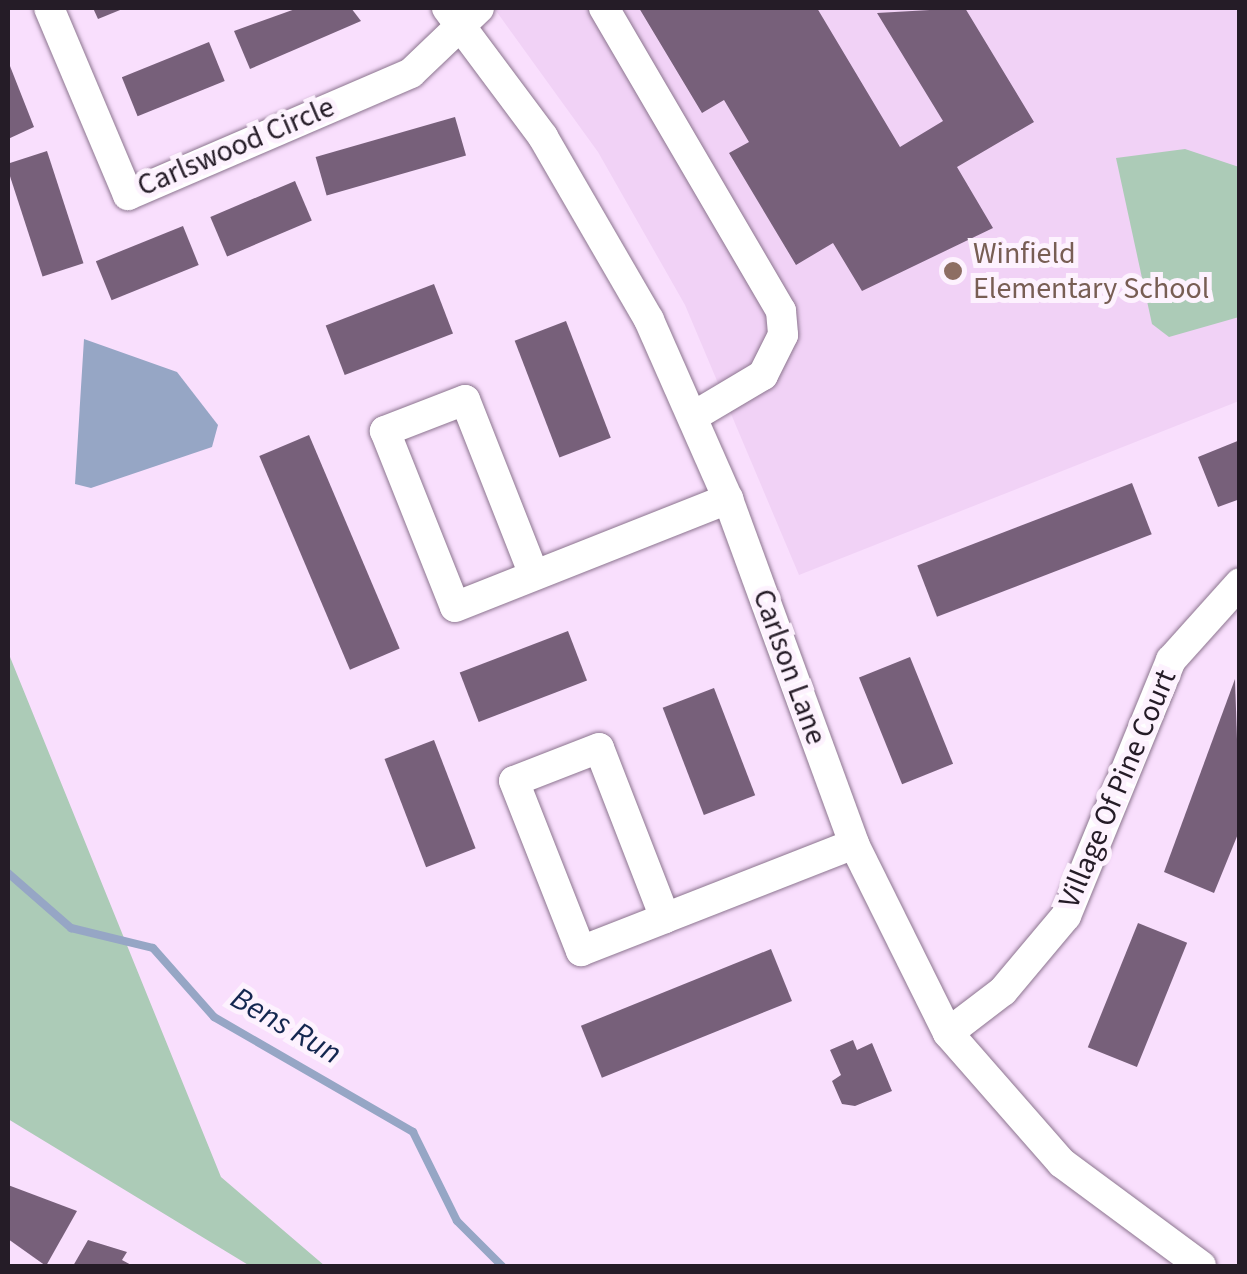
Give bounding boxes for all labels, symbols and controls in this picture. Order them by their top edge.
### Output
street label: Carlswood Circle [132,89,340,205]
place label: Winfield Elementary School [973,236,1209,306]
marker: Winfield Elementary School [942,260,964,282]
street label: Carlson Lane [744,584,834,750]
street label: Village Of Pine Court [1052,664,1184,914]
water label: Bens Run [224,979,348,1073]

